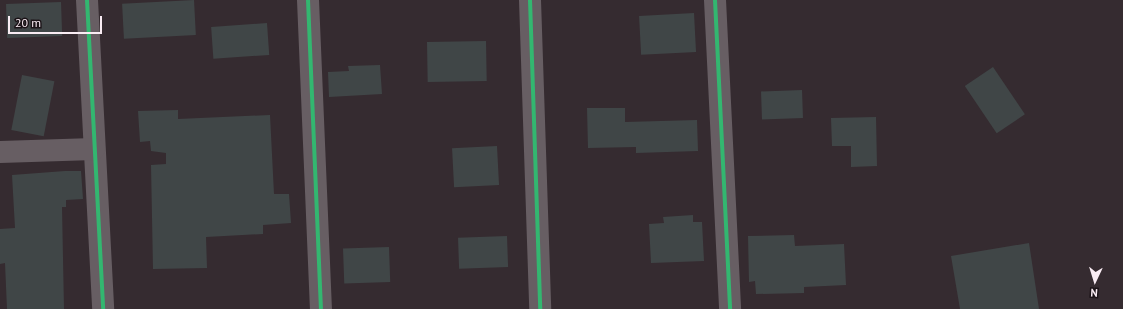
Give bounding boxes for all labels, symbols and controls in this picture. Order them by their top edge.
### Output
scale bar [10,8,104,34]
text: 20 m [15,15,41,30]
north arrow [1075,261,1115,301]
text: N [1090,286,1098,300]

